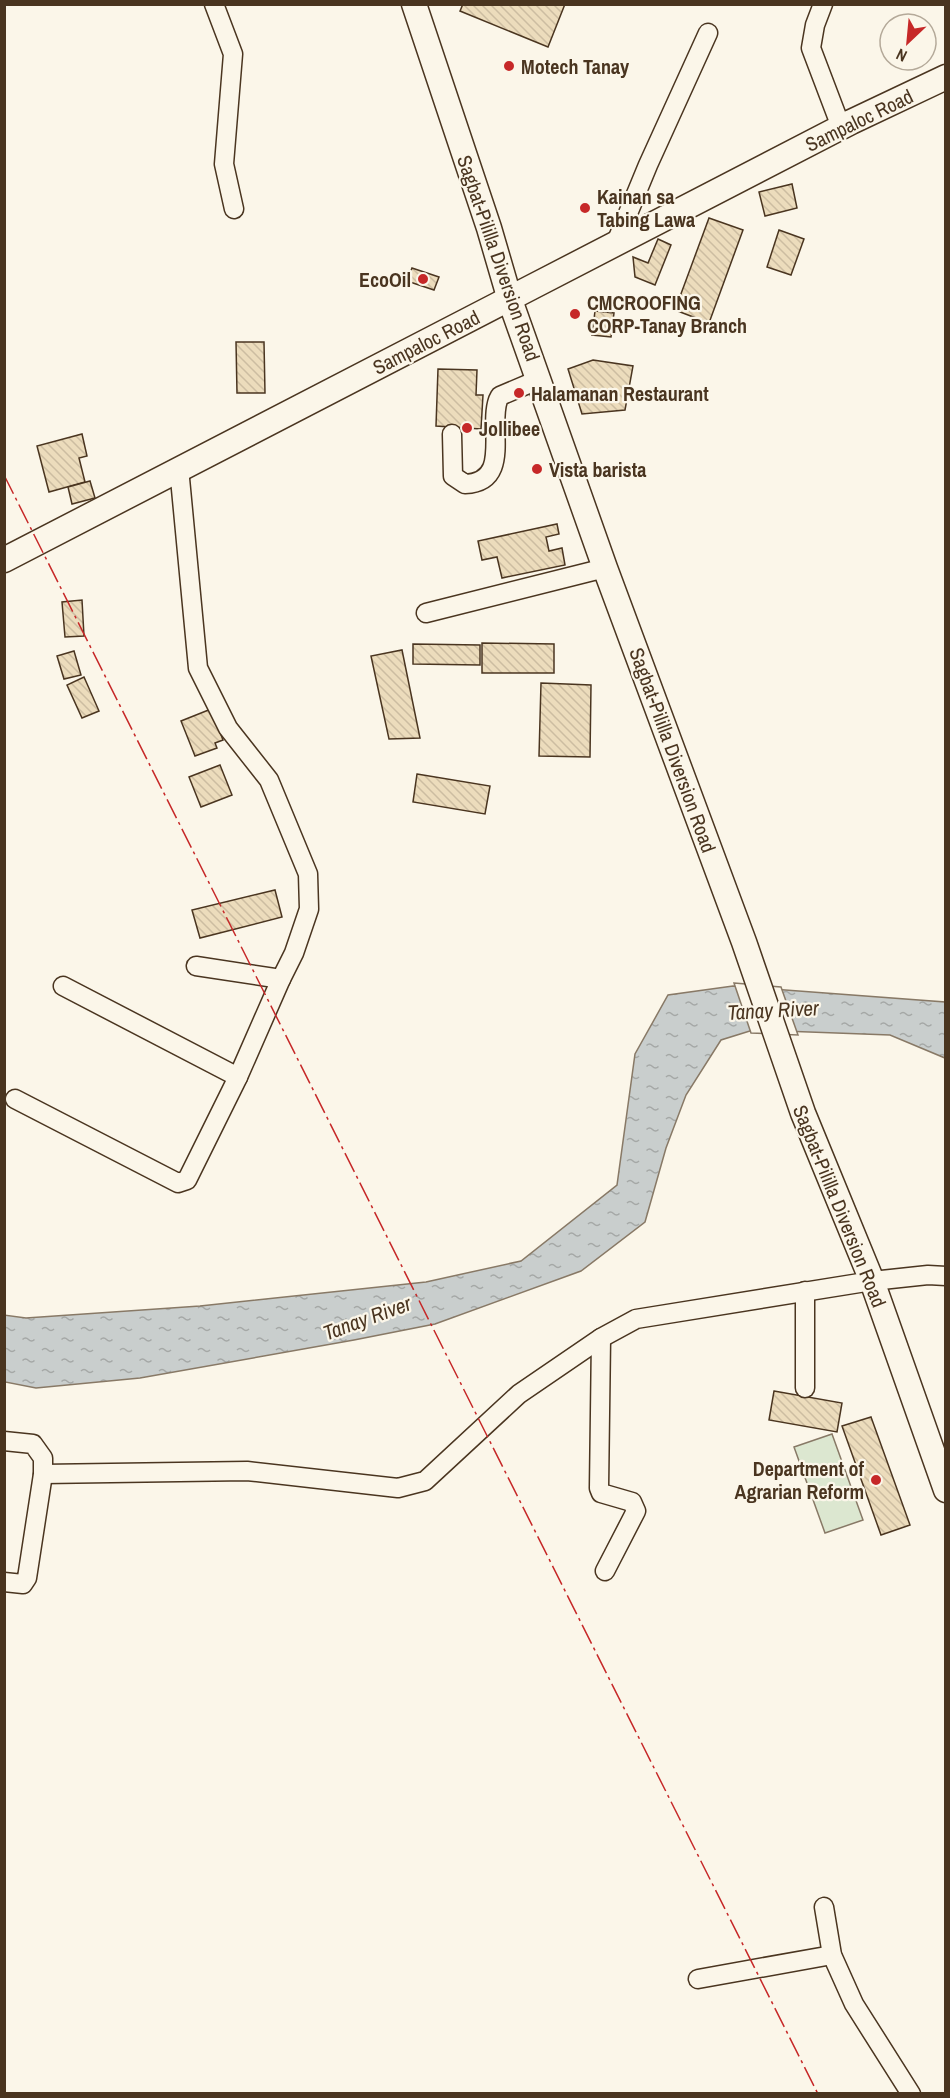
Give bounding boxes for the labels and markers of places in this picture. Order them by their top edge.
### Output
place label: Motech Tanay [521,53,630,80]
marker: Motech Tanay [502,59,516,73]
place label: Kainan sa Tabing Lawa [597,183,695,233]
marker: Kainan sa Tabing Lawa [578,201,592,215]
place label: EcoOil [359,266,411,293]
marker: EcoOil [416,272,430,286]
place label: CMCROOFING CORP-Tanay Branch [587,289,747,339]
marker: CMCROOFING CORP-Tanay Branch [568,307,582,321]
place label: Halamanan Restaurant [531,380,709,407]
marker: Halamanan Restaurant [512,386,526,400]
place label: Jollibee [479,415,540,442]
marker: Jollibee [460,421,474,435]
place label: Vista barista [549,456,646,483]
marker: Vista barista [530,462,544,476]
place label: Department of Agrarian Reform [735,1455,865,1505]
marker: Department of Agrarian Reform [869,1473,883,1487]

